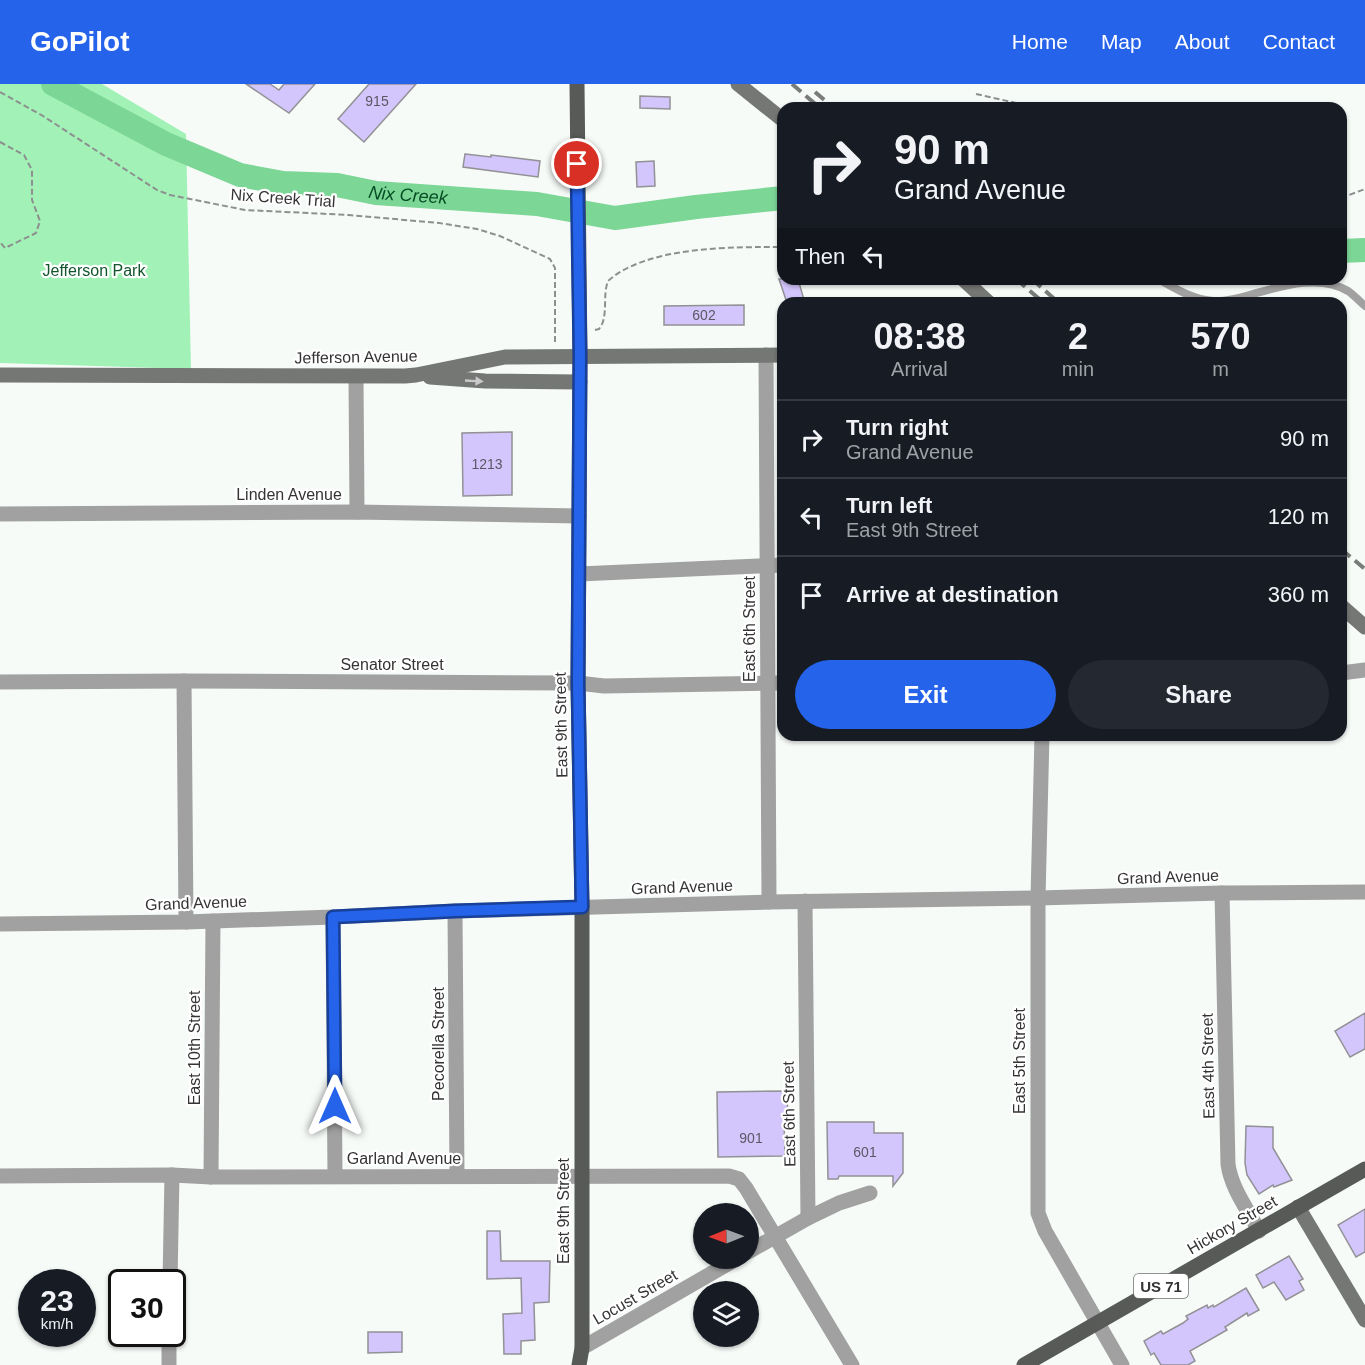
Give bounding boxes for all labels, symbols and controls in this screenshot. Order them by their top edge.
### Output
text: GoPilot [30,26,130,57]
text: Home [1012,30,1068,53]
text: Map [1101,30,1142,53]
text: About [1175,30,1230,53]
text: Contact [1263,30,1335,53]
house number: 915 [365,93,389,109]
icon: right [795,126,873,204]
text: 90 m [894,126,990,173]
pin [551,138,602,189]
icon: arrive [560,147,593,180]
text: Grand Avenue [894,175,1066,205]
water label: Nix Creek [367,182,449,208]
street label: Nix Creek Trial [230,186,336,210]
icon: left [857,240,890,273]
text: Then [795,244,845,269]
park label: Jefferson Park [43,262,146,279]
house number: 602 [692,307,716,323]
text: 08:38 [873,316,965,357]
text: 2 [1068,316,1088,357]
text: 570 [1190,316,1251,357]
street label: Jefferson Avenue [294,347,418,367]
text: Arrival [891,358,948,380]
text: min [1062,358,1094,380]
text: m [1212,358,1229,380]
one-way arrow [464,376,483,385]
text: Turn right [846,415,948,440]
icon: right [795,423,828,456]
text: 90 m [1280,426,1329,451]
text: Grand Avenue [846,441,974,463]
house number: 1213 [471,456,503,472]
street label: Linden Avenue [236,486,342,503]
text: Turn left [846,493,932,518]
icon: left [795,501,828,534]
text: 120 m [1268,504,1329,529]
text: East 9th Street [846,519,978,541]
street label: East 6th Street [741,576,758,682]
icon: arrive [795,579,828,612]
text: Arrive at destination [846,582,1059,607]
text: 360 m [1268,582,1329,607]
street label: Senator Street [340,656,444,673]
button: Exit [795,660,1056,729]
button: Share [1068,660,1329,729]
street label: East 9th Street [552,671,570,778]
street label: Grand Avenue [1117,867,1219,887]
street label: Grand Avenue [631,877,733,897]
street label: Grand Avenue [145,893,247,913]
street label: Pecorella Street [430,987,447,1101]
street label: East 10th Street [186,990,203,1105]
street label: East 5th Street [1011,1008,1028,1114]
street label: East 4th Street [1199,1012,1217,1119]
street label: East 6th Street [780,1060,798,1167]
position arrow [303,1074,367,1138]
house number: 901 [739,1130,763,1146]
house number: 601 [853,1144,877,1160]
street label: Garland Avenue [347,1150,461,1167]
street label: East 9th Street [555,1158,572,1264]
street label: Hickory Street [1184,1192,1280,1257]
north arrow [693,1203,759,1269]
map controls [693,1203,759,1347]
street label: Locust Street [590,1266,681,1328]
speed limit sign: 30 [108,1269,186,1347]
road number: US 71 [1134,1274,1188,1298]
button: layers [693,1281,759,1347]
text: 23 [40,1284,74,1317]
text: km/h [41,1315,73,1332]

